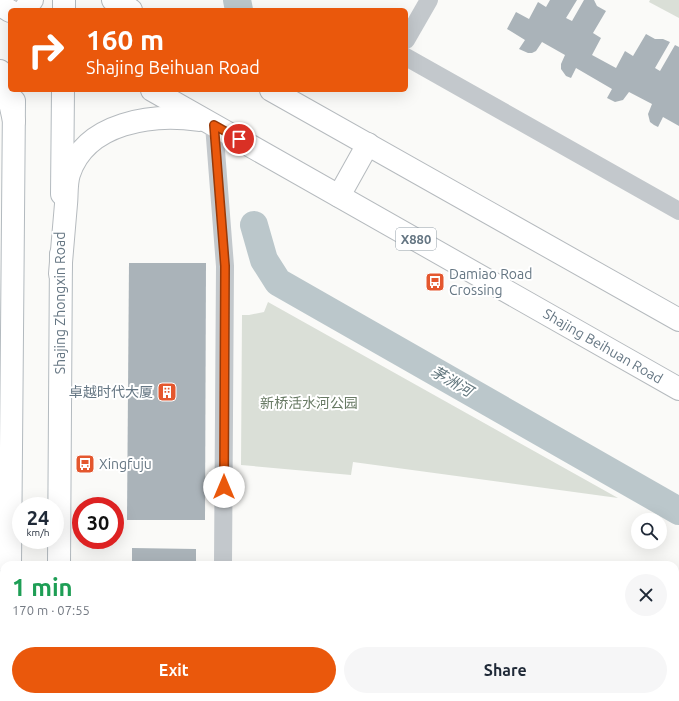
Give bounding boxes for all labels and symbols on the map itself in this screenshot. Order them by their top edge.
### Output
pin [222,122,256,156]
road number: X880 [396,228,436,250]
street label: Shajing Zhongxin Road [52,232,68,374]
place label: Damiao Road Crossing [449,266,532,298]
bus stop icon: Damiao Road Crossing [424,271,446,293]
street label: Shajing Beihuan Road [540,305,666,387]
water label: 茅洲河 [428,362,478,401]
building icon: 卓越时代大厦 [156,381,178,403]
place label: 卓越时代大厦 [69,384,153,400]
park label: 新桥活水河公园 [260,395,358,411]
bus stop icon: Xingfuju [74,453,96,475]
place label: Xingfuju [99,456,152,472]
position arrow [203,466,245,508]
speed limit sign: 30 [72,497,124,549]

